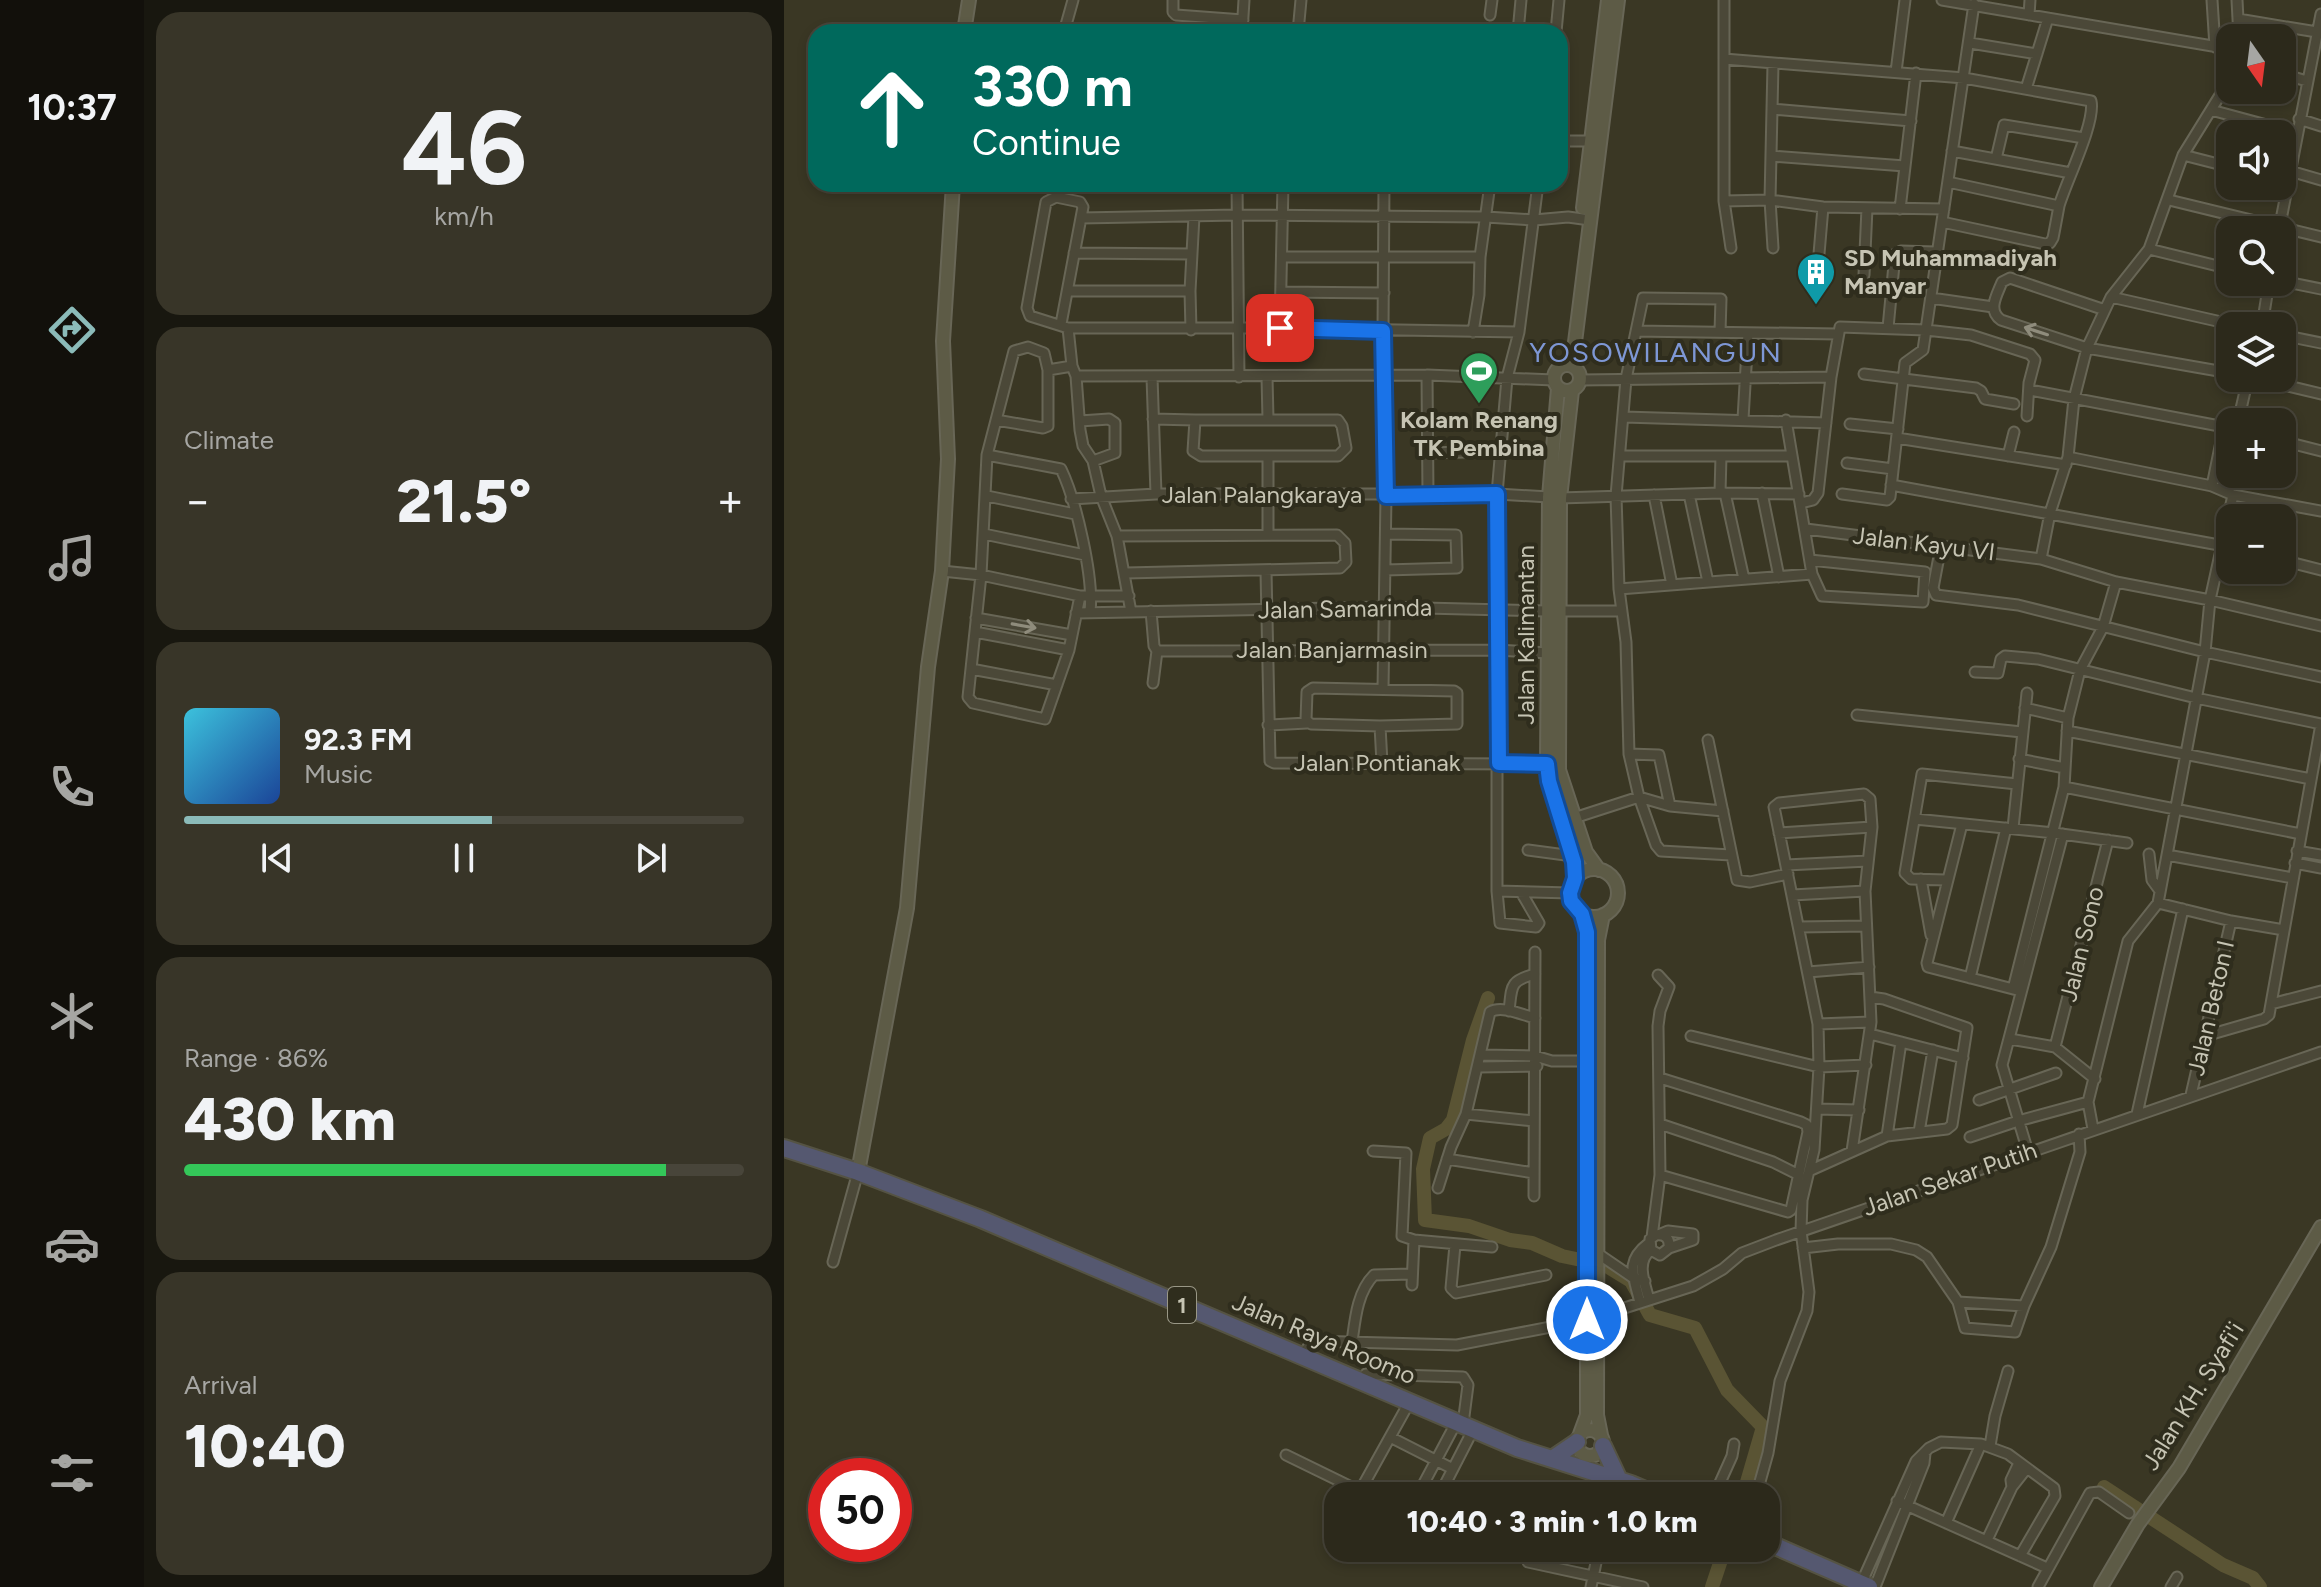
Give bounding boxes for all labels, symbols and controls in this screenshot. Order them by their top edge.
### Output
north arrow [2216,24,2296,104]
map controls [2216,24,2296,584]
text: 330 m [972,53,1133,120]
icon: ahead [840,56,944,160]
text: 46 [401,85,527,210]
text: 10:37 [27,86,117,129]
button: sound [2216,120,2296,200]
text: Continue [972,121,1121,164]
text: km/h [434,200,494,232]
button: search [2216,216,2296,296]
place label: SD Muhammadiyah Manyar [1844,243,2057,300]
building icon: SD Muhammadiyah Manyar [1795,251,1837,306]
pin [1246,294,1314,362]
icon: directions [44,302,100,358]
icon: arrive [1258,306,1302,350]
button: layers [2216,312,2296,392]
one-way arrow [2024,323,2049,338]
district label: YOSOWILANGUN [1529,335,1783,369]
sports icon: Kolam Renang TK Pembina [1458,350,1500,405]
place label: Kolam Renang TK Pembina [1400,405,1558,462]
button: + [2216,408,2296,488]
text: Climate [184,424,274,456]
text: 21.5° [397,465,531,537]
text: − [184,474,211,527]
text: + [717,474,744,527]
street label: Jalan Palangkaraya [1162,480,1362,509]
button: − [2216,504,2296,584]
street label: Jalan Kayu VI [1851,520,1997,567]
icon: music [44,530,100,586]
street label: Jalan Kalimantan [1511,545,1540,725]
street label: Jalan Samarinda [1258,592,1432,625]
one-way arrow [1011,620,1036,635]
street label: Jalan Banjarmasin [1236,635,1428,664]
text: 92.3 FM [304,721,412,758]
street label: Jalan Pontianak [1294,748,1461,777]
text: Music [304,758,373,790]
icon: phone [44,759,100,815]
icon: previous [255,836,299,880]
icon: pause [442,836,486,880]
icon: next [629,836,673,880]
street label: Jalan Sono [2053,883,2110,1004]
street label: Jalan Beton I [2181,937,2240,1078]
icon: climate [44,988,100,1044]
text: Range · 86% [184,1042,328,1074]
text: 430 km [184,1083,396,1155]
street label: Jalan Sekar Putih [1859,1135,2041,1222]
icon: car [44,1216,100,1272]
position arrow [1545,1278,1629,1362]
road number: 1 [1168,1287,1196,1323]
street label: Jalan Raya Roomo [1228,1287,1420,1390]
street label: Jalan KH. Syafi'i [2135,1316,2250,1475]
text: Arrival [184,1369,257,1401]
text: 10:40 [184,1410,346,1482]
icon: filters [44,1445,100,1501]
speed limit sign: 50 [808,1458,912,1562]
text: 10:40 · 3 min · 1.0 km [1406,1503,1698,1540]

